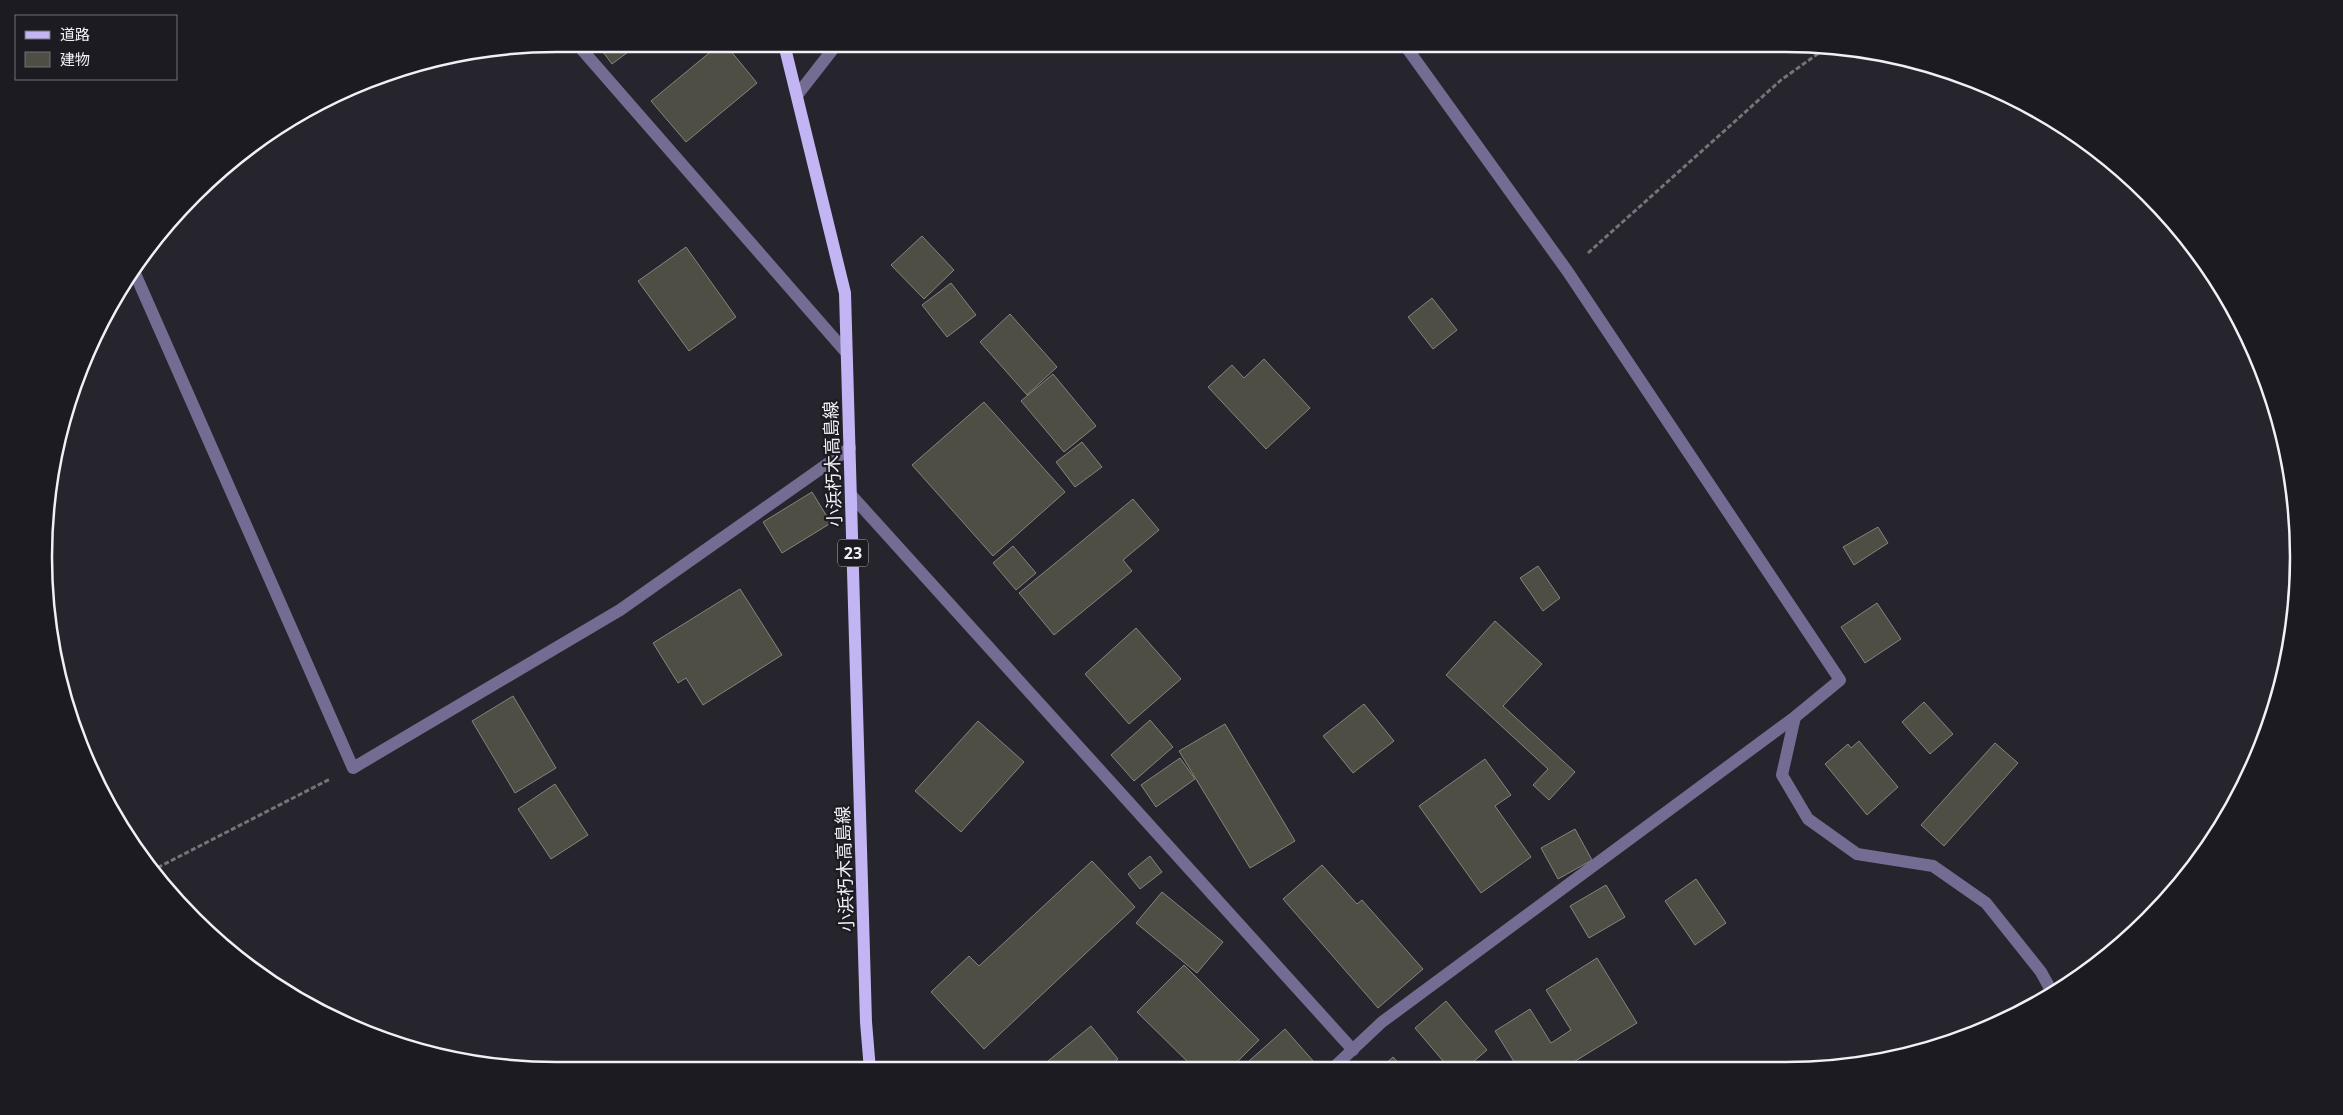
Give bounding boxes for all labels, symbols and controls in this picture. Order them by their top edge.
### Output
legend [15,15,178,80]
text: 道路 [60,24,90,44]
text: 建物 [60,49,90,69]
street label: 小浜朽木高島線 [818,401,846,527]
road number: 23 [838,540,868,566]
street label: 小浜朽木高島線 [830,806,858,932]

